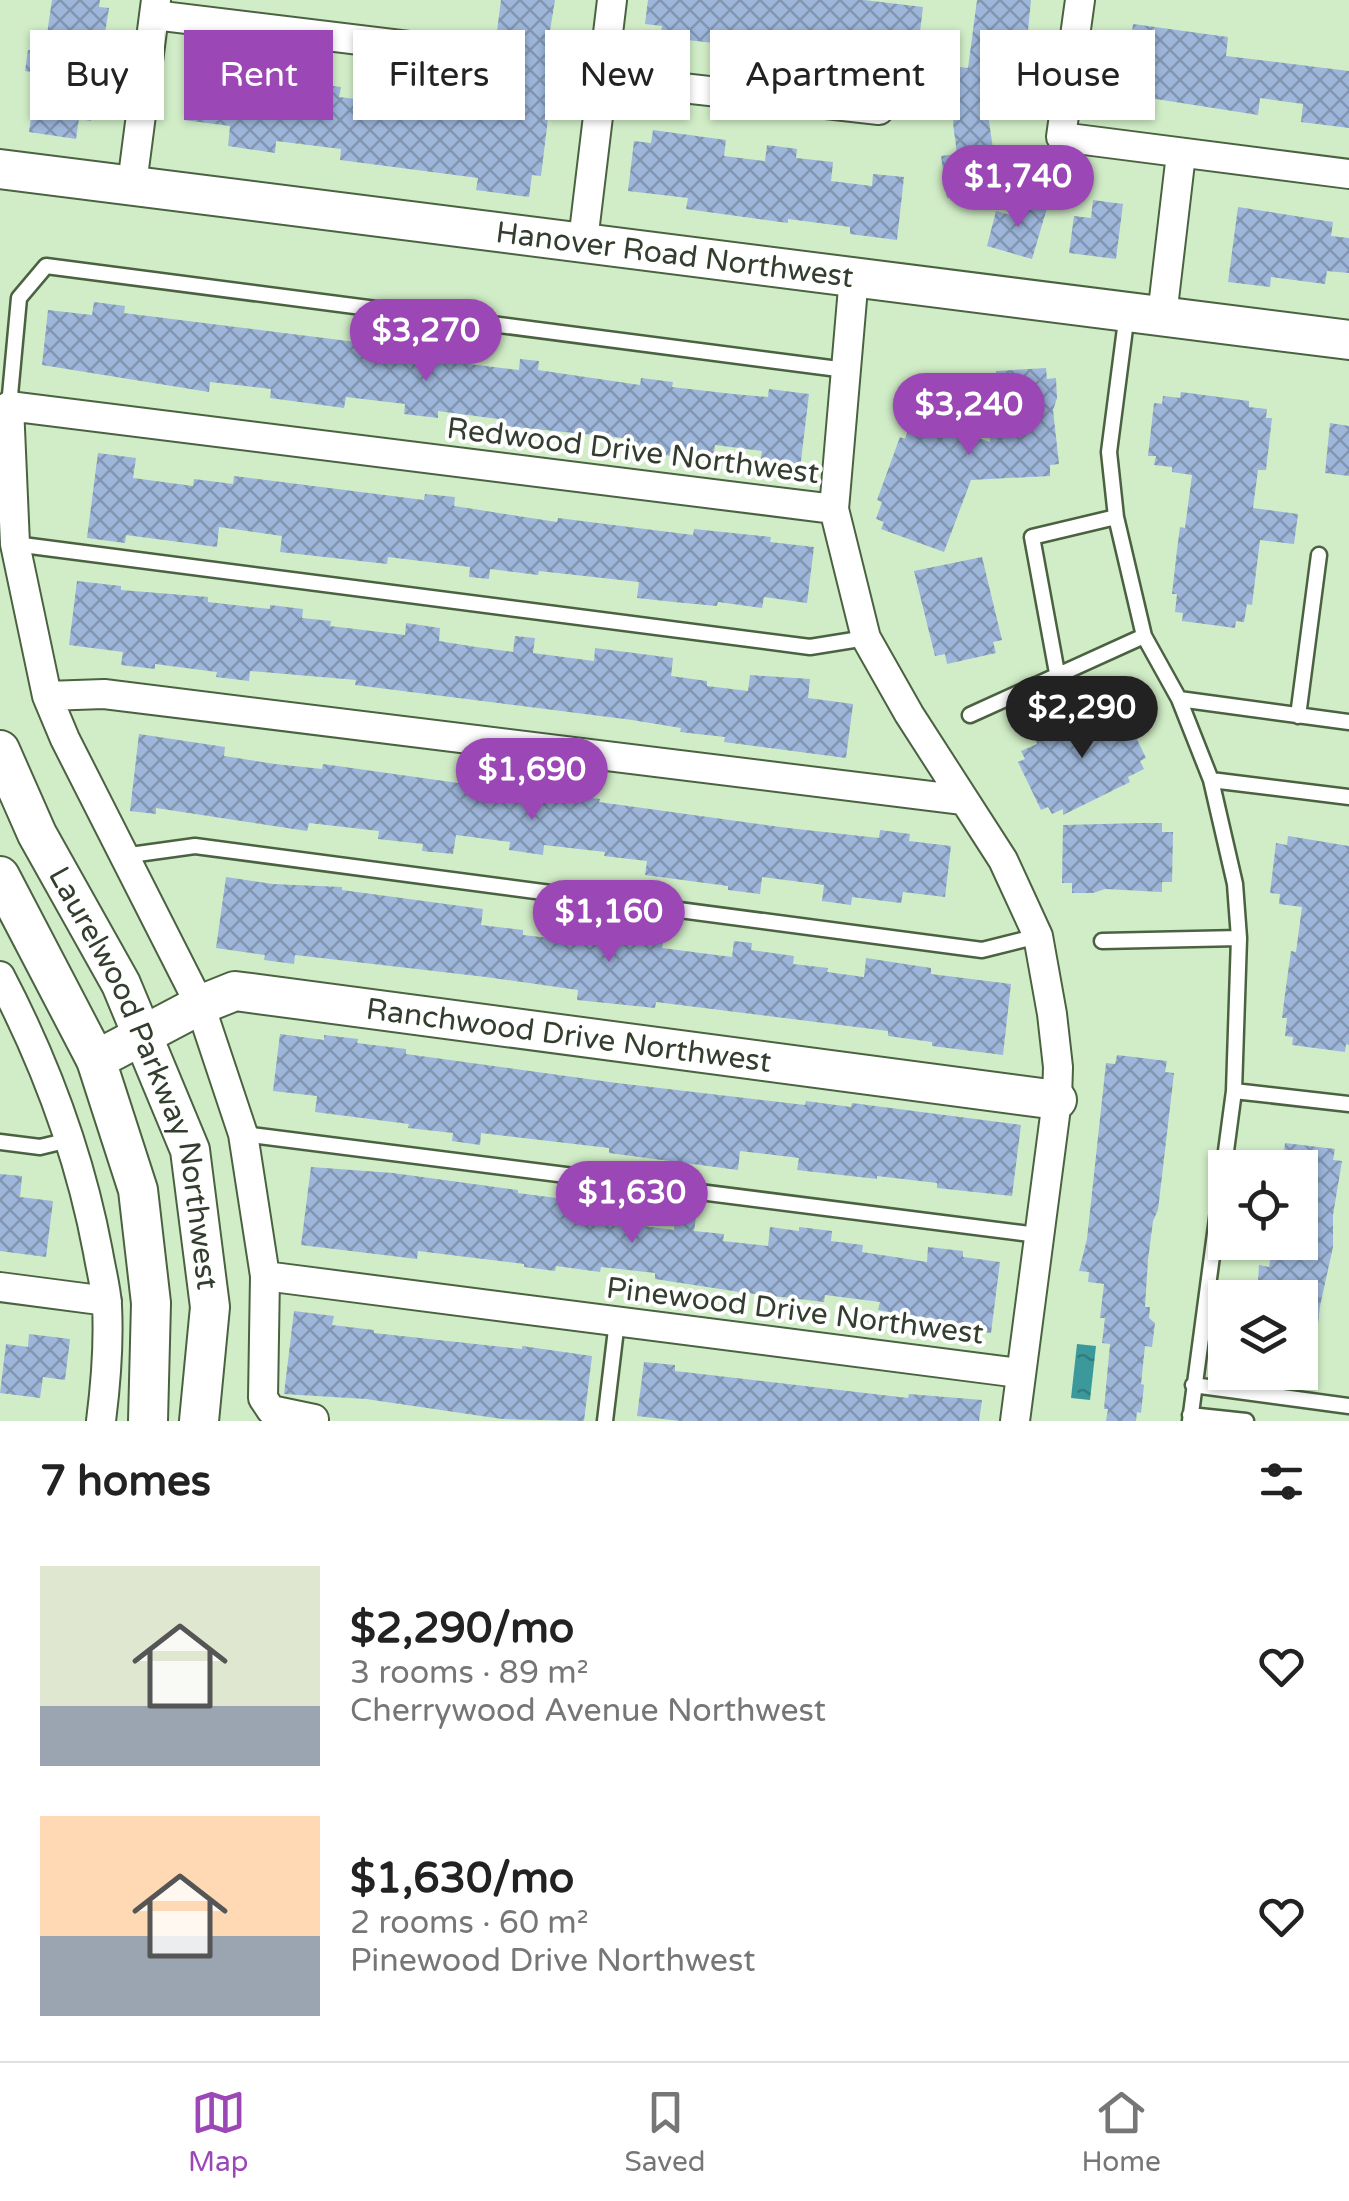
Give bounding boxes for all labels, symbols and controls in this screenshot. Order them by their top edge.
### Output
chip: Buy [30,30,164,120]
chip: Rent [184,30,333,120]
chip: Filters [353,30,525,120]
chip: New [545,30,690,120]
chip: Apartment [710,30,960,120]
chip: House [980,30,1155,120]
pin: $1,740 [937,145,1099,230]
text: $1,740 [964,158,1072,196]
street label: Hanover Road Northwest [494,214,856,296]
pin: $3,270 [345,299,507,384]
text: $3,270 [372,312,480,350]
pin: $3,240 [888,373,1050,458]
text: $3,240 [915,386,1023,424]
street label: Redwood Drive Northwest [445,410,821,492]
pin: $2,290 [1001,676,1163,761]
text: $2,290 [1028,689,1136,727]
pin: $1,690 [451,738,613,823]
text: $1,690 [478,751,586,789]
street label: Laurelwood Parkway Northwest [40,860,226,1292]
pin: $1,160 [528,880,690,965]
text: $1,160 [555,893,663,931]
street label: Ranchwood Drive Northwest [364,990,774,1080]
map controls [1208,1150,1318,1390]
button: locate [1208,1150,1318,1260]
pin: $1,630 [551,1161,713,1246]
text: $1,630 [578,1174,686,1212]
street label: Pinewood Drive Northwest [604,1269,986,1353]
button: layers [1208,1280,1318,1390]
icon: filters [1254,1454,1309,1509]
text: 7 homes [40,1456,211,1507]
text: $2,290/mo [350,1603,574,1654]
icon: home [120,1606,240,1726]
icon: heart [1254,1639,1309,1694]
text: 3 rooms · 89 m² [350,1654,589,1692]
text: Cherrywood Avenue Northwest [350,1692,826,1730]
text: $1,630/mo [350,1853,574,1904]
icon: home [120,1856,240,1976]
icon: heart [1254,1889,1309,1944]
text: 2 rooms · 60 m² [350,1904,589,1942]
text: Pinewood Drive Northwest [350,1942,755,1980]
tab: Map [188,2085,249,2179]
tab: Saved [625,2085,706,2179]
tab: Home [1082,2085,1161,2179]

